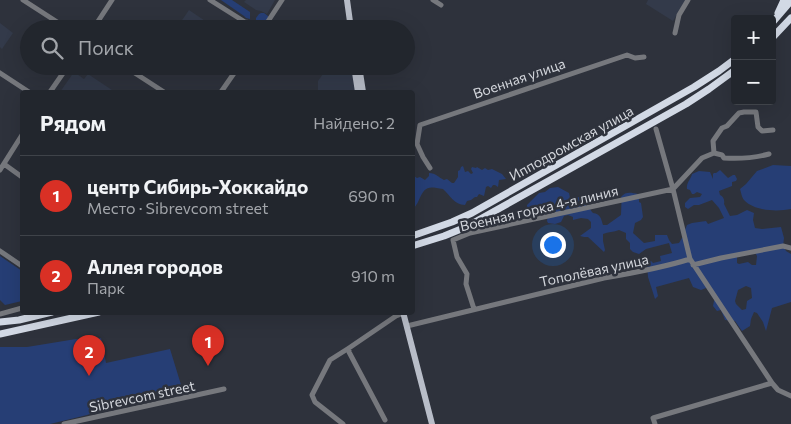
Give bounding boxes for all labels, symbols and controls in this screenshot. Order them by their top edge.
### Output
map controls [731,15,776,105]
button: + [731,15,776,60]
search box [20,20,415,75]
icon: search [38,34,66,62]
text: Поиск [78,36,134,59]
street label: Военная улица [471,54,567,102]
button: − [731,60,776,105]
street label: Ипподромская улица [506,102,636,184]
text: Рядом [40,110,106,135]
text: Найдено: 2 [313,113,395,132]
text: центр Сибирь-Хоккайдо [87,175,308,198]
street label: Военная горка 4-я линия [458,182,620,234]
text: 1 [52,186,60,205]
text: 690 m [348,186,395,205]
text: Место · Sibrevcom street [87,198,268,217]
your location [540,232,566,258]
street label: Тополёвая улица [538,250,650,290]
text: Аллея городов [87,255,223,278]
text: 2 [51,266,61,285]
text: 910 m [351,266,395,285]
text: Парк [87,278,125,297]
pin: 1 [192,325,224,366]
pin: 2 [73,335,105,376]
street label: Sibrevcom street [88,376,197,416]

